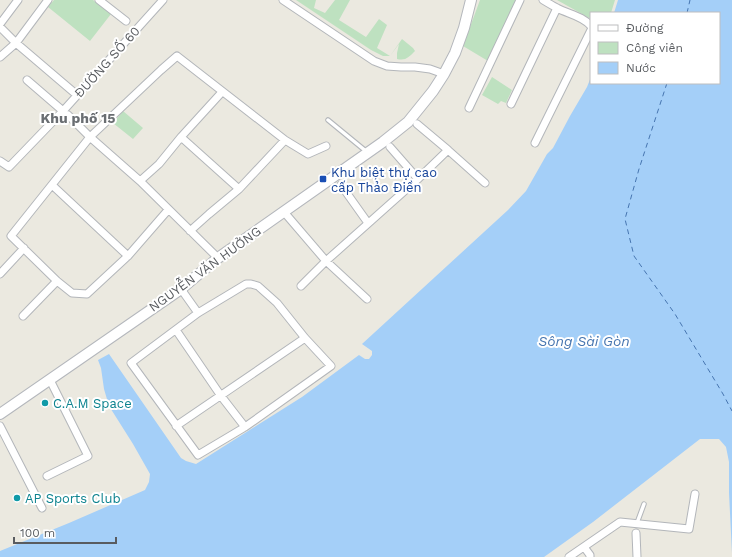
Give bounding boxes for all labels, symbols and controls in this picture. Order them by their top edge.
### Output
legend [590,12,720,84]
text: Đường [626,21,664,35]
street label: ĐƯỜNG SỐ 60 [70,22,143,101]
text: Công viên [626,41,683,55]
text: Nước [626,61,656,75]
district label: Khu phố 15 [41,110,115,126]
place label: Khu biệt thự cao cấp Thảo Điền [331,165,437,195]
marker: Khu biệt thự cao cấp Thảo Điền [318,174,328,184]
street label: NGUYỄN VĂN HƯỞNG [144,221,264,315]
water label: Sông Sài Gòn [538,333,630,349]
place label: C.A.M Space [53,396,132,411]
marker: C.A.M Space [40,398,50,408]
place label: AP Sports Club [25,491,121,506]
marker: AP Sports Club [12,493,22,503]
scale bar [14,519,116,545]
text: 100 m [20,526,55,540]

